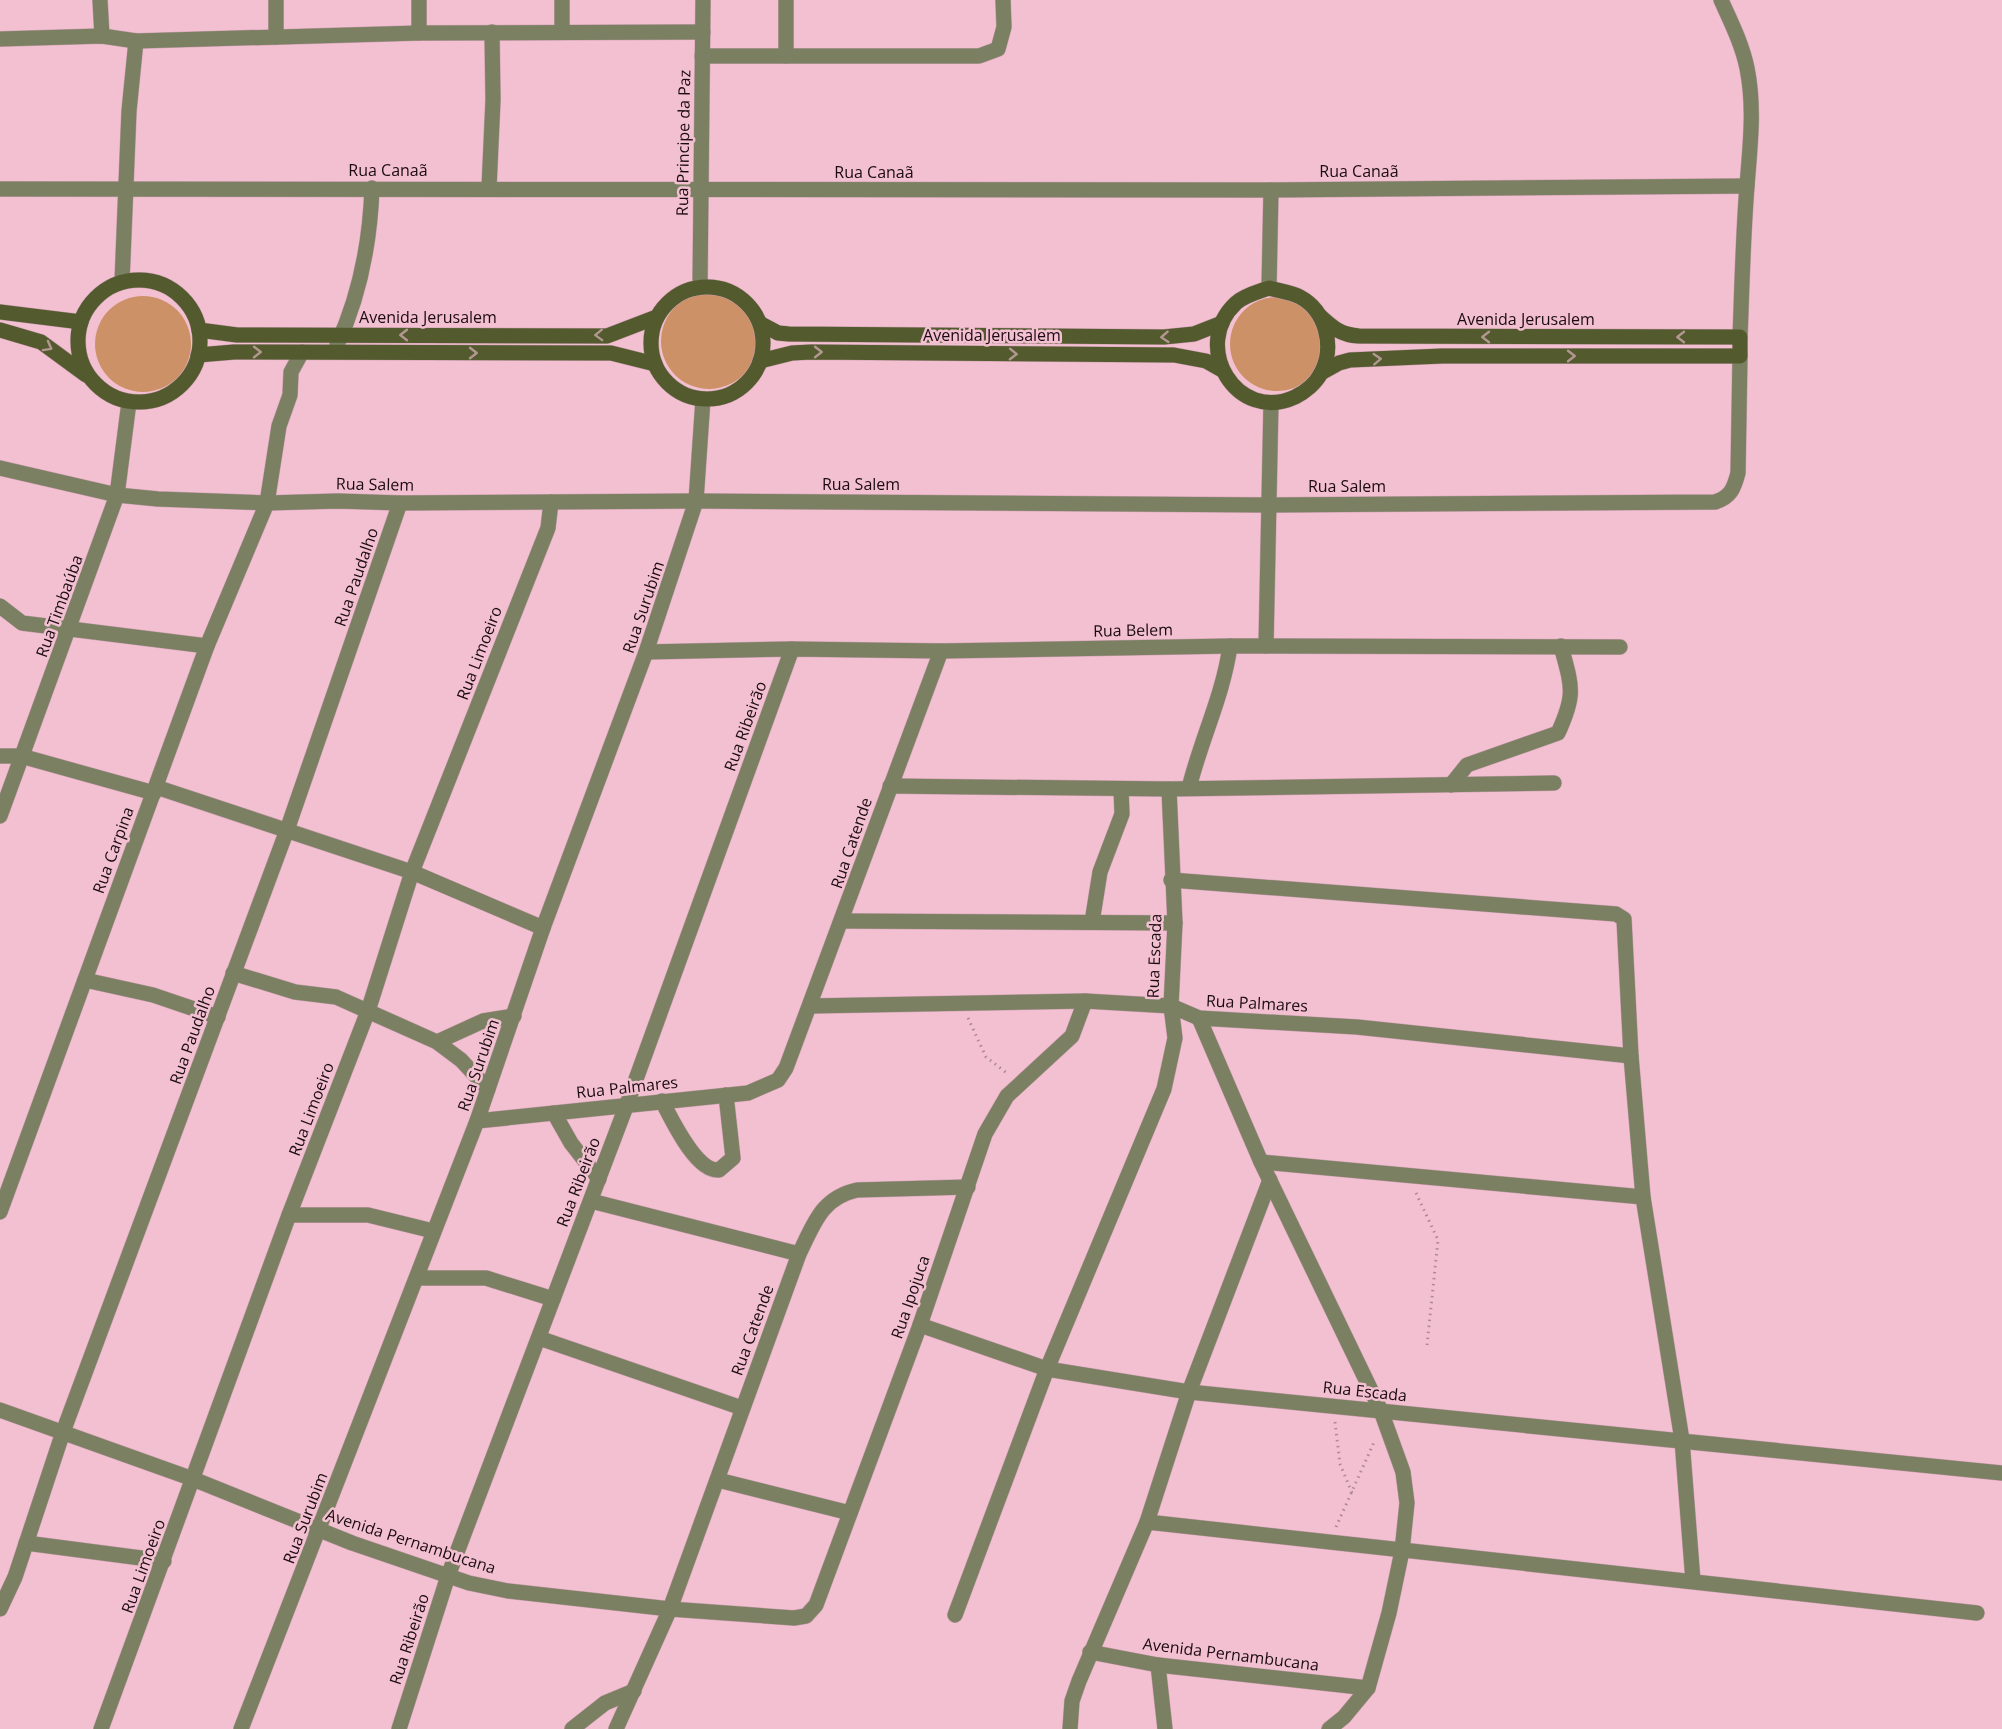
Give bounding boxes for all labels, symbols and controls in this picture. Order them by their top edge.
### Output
street label: Rua Principe da Paz [671,70,695,216]
street label: Rua Canaã [348,159,428,181]
street label: Rua Canaã [1319,160,1399,182]
street label: Rua Canaã [834,161,914,183]
street label: Avenida Jerusalem [359,306,497,328]
street label: Avenida Jerusalem [1457,308,1595,330]
street label: Avenida Jerusalem [923,324,1061,346]
one-way arrow [400,329,409,341]
one-way arrow [594,329,603,342]
one-way arrow [1161,330,1170,343]
one-way arrow [1482,331,1491,343]
one-way arrow [1677,331,1686,343]
one-way arrow [42,340,52,351]
one-way arrow [252,346,261,358]
one-way arrow [468,346,477,359]
one-way arrow [813,346,822,358]
one-way arrow [1008,348,1017,360]
one-way arrow [1567,350,1576,362]
one-way arrow [1372,353,1381,366]
street label: Rua Salem [336,472,414,496]
street label: Rua Salem [822,473,900,495]
street label: Rua Salem [1308,475,1386,497]
street label: Rua Paudalho [329,525,383,629]
street label: Rua Timbaúba [30,552,88,660]
street label: Rua Surubim [617,558,669,656]
street label: Rua Limoeiro [451,603,507,703]
street label: Rua Belem [1093,618,1173,642]
street label: Rua Ribeirão [719,678,771,774]
street label: Rua Catende [825,795,877,891]
street label: Rua Carpina [87,804,139,896]
street label: Rua Escada [1142,913,1166,999]
street label: Rua Paudalho [164,983,220,1087]
street label: Rua Palmares [1205,989,1309,1017]
street label: Rua Surubim [452,1016,504,1114]
street label: Rua Limoeiro [283,1059,339,1159]
street label: Rua Palmares [575,1071,679,1103]
street label: Rua Ribeirão [551,1134,605,1230]
street label: Rua Ipojuca [885,1252,935,1342]
street label: Rua Catende [725,1282,779,1378]
street label: Rua Escada [1322,1376,1408,1406]
street label: Rua Surubim [277,1469,333,1567]
street label: Avenida Pernambucana [323,1503,499,1579]
street label: Rua Limoeiro [116,1516,170,1616]
street label: Rua Ribeirão [384,1591,434,1687]
street label: Avenida Pernambucana [1142,1632,1320,1676]

